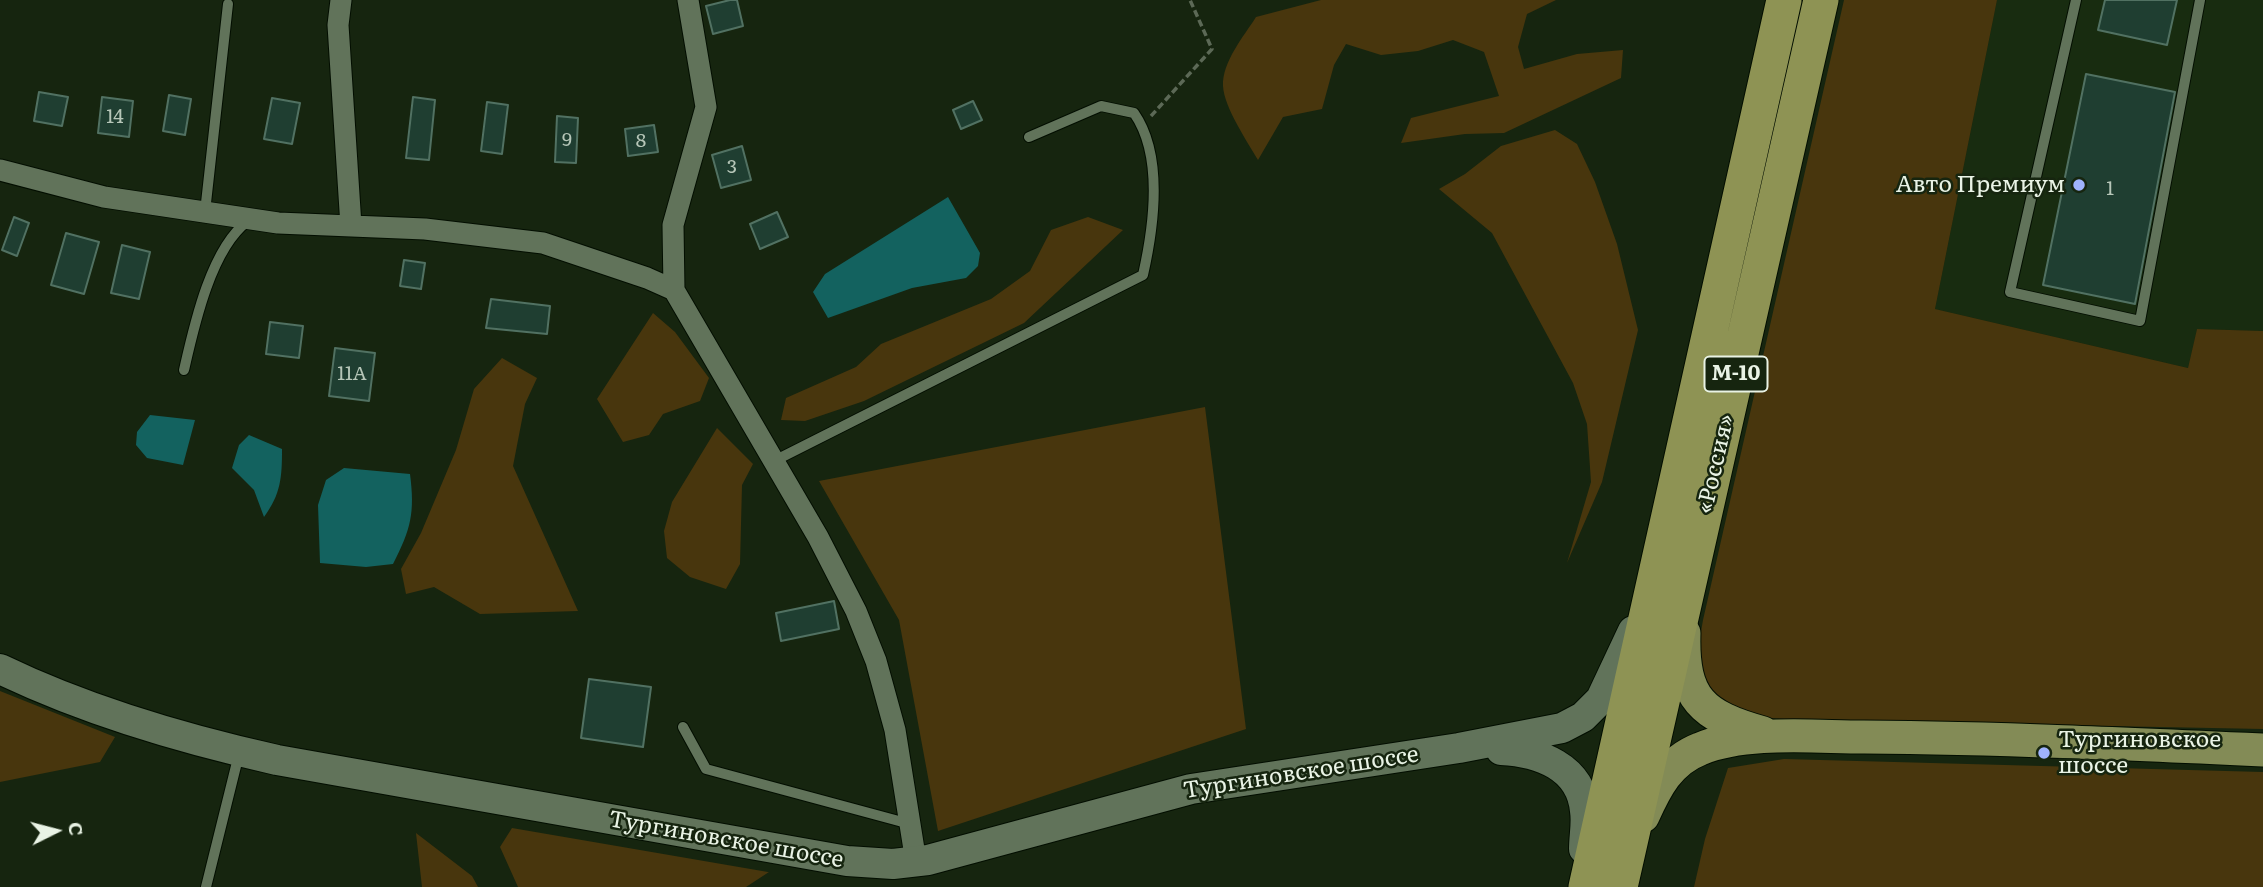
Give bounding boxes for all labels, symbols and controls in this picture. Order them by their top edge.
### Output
house number: 14 [106,106,124,128]
house number: 9 [562,129,572,151]
house number: 8 [636,130,646,152]
house number: 3 [727,156,737,178]
place label: Авто Премиум [1896,171,2065,199]
marker: Авто Премиум [2071,177,2087,193]
house number: 1 [2106,178,2114,200]
road number: М-10 [1704,356,1768,392]
house number: 11А [337,363,367,385]
street label: «Россия» [1691,411,1741,517]
place label: Тургиновское шоссе [2058,726,2221,780]
street label: Тургиновское шоссе [1181,741,1421,805]
marker: Тургиновское шоссе [2036,745,2052,761]
north arrow [21,796,91,866]
street label: Тургиновское шоссе [606,806,846,874]
text: С [62,821,92,837]

